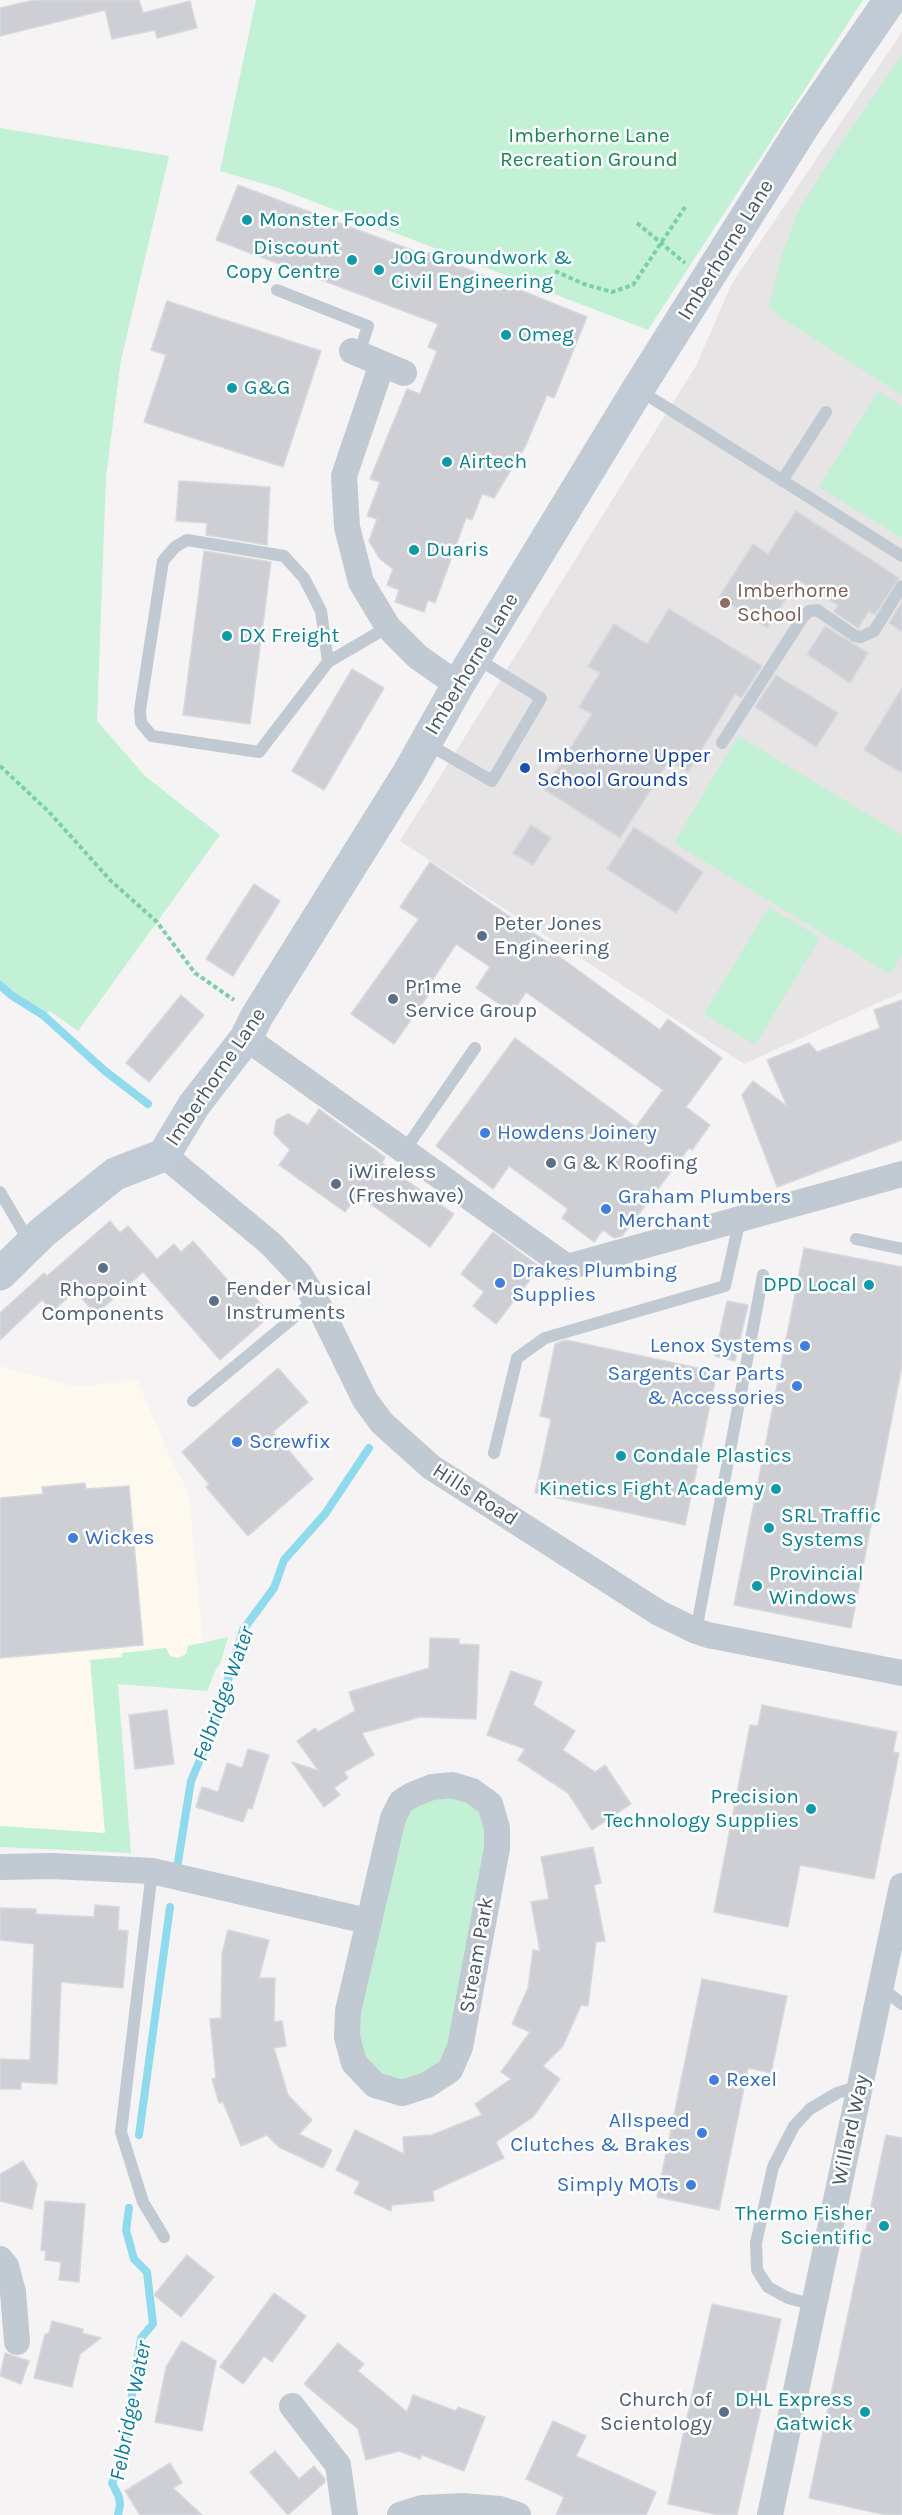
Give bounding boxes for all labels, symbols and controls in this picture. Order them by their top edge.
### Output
park label: Imberhorne Lane Recreation Ground [500,123,678,173]
street label: Imberhorne Lane [673,175,779,325]
place label: Monster Foods [259,207,400,233]
marker: Monster Foods [240,213,254,227]
place label: Discount Copy Centre [226,235,340,285]
place label: JOG Groundwork & Civil Engineering [391,245,572,295]
marker: Discount Copy Centre [345,253,359,267]
marker: JOG Groundwork & Civil Engineering [372,263,386,277]
place label: Omeg [518,322,574,348]
marker: Omeg [499,328,513,342]
place label: G&G [244,375,290,401]
marker: G&G [225,381,239,395]
place label: Airtech [459,449,527,475]
marker: Airtech [440,455,454,469]
place label: Duaris [426,537,489,563]
marker: Duaris [407,543,421,557]
place label: Imberhorne School [737,578,849,628]
street label: Imberhorne Lane [420,588,524,740]
marker: Imberhorne School [718,596,732,610]
place label: DX Freight [239,623,339,649]
marker: DX Freight [220,629,234,643]
place label: Imberhorne Upper School Grounds [537,743,710,793]
marker: Imberhorne Upper School Grounds [518,761,532,775]
place label: Peter Jones Engineering [494,911,609,961]
marker: Peter Jones Engineering [475,929,489,943]
place label: Pr1me Service Group [405,974,537,1024]
marker: Pr1me Service Group [386,992,400,1006]
street label: Imberhorne Lane [160,1003,272,1151]
place label: Howdens Joinery [497,1120,657,1146]
marker: Howdens Joinery [478,1126,492,1140]
place label: G & K Roofing [563,1150,697,1176]
marker: G & K Roofing [544,1156,558,1170]
place label: iWireless (Freshwave) [348,1159,464,1209]
marker: iWireless (Freshwave) [329,1177,343,1191]
place label: Graham Plumbers Merchant [618,1184,791,1234]
marker: Graham Plumbers Merchant [599,1202,613,1216]
place label: Drakes Plumbing Supplies [512,1258,677,1308]
marker: Rhopoint Components [96,1261,110,1275]
place label: DPD Local [763,1272,857,1298]
place label: Fender Musical Instruments [226,1276,372,1326]
marker: Drakes Plumbing Supplies [493,1276,507,1290]
place label: Rhopoint Components [42,1277,164,1327]
marker: DPD Local [862,1278,876,1292]
marker: Fender Musical Instruments [207,1294,221,1308]
place label: Lenox Systems [650,1333,793,1359]
marker: Lenox Systems [798,1339,812,1353]
place label: Sargents Car Parts & Accessories [608,1361,785,1411]
marker: Sargents Car Parts & Accessories [790,1379,804,1393]
place label: Screwfix [249,1429,330,1455]
marker: Screwfix [230,1435,244,1449]
place label: Condale Plastics [633,1443,792,1469]
marker: Condale Plastics [614,1449,628,1463]
street label: Hills Road [428,1458,522,1532]
place label: Kinetics Fight Academy [539,1476,764,1502]
marker: Kinetics Fight Academy [769,1482,783,1496]
place label: SRL Traffic Systems [781,1503,881,1553]
marker: SRL Traffic Systems [762,1521,776,1535]
place label: Wickes [85,1525,155,1551]
marker: Wickes [66,1531,80,1545]
place label: Provincial Windows [769,1561,864,1611]
marker: Provincial Windows [750,1579,764,1593]
water label: Felbridge Water [187,1623,261,1765]
place label: Precision Technology Supplies [603,1784,799,1834]
marker: Precision Technology Supplies [804,1802,818,1816]
street label: Stream Park [454,1895,500,2015]
place label: Rexel [726,2067,777,2093]
street label: Willard Way [827,2072,875,2188]
marker: Rexel [707,2073,721,2087]
place label: Allspeed Clutches & Brakes [510,2108,690,2158]
marker: Allspeed Clutches & Brakes [695,2126,709,2140]
place label: Simply MOTs [557,2172,679,2198]
marker: Simply MOTs [684,2178,698,2192]
place label: Thermo Fisher Scientific [735,2201,872,2251]
marker: Thermo Fisher Scientific [877,2219,891,2233]
water label: Felbridge Water [105,2339,157,2483]
place label: Church of Scientology [600,2387,712,2437]
place label: DHL Express Gatwick [735,2387,853,2437]
marker: Church of Scientology [717,2405,731,2419]
marker: DHL Express Gatwick [858,2405,872,2419]

